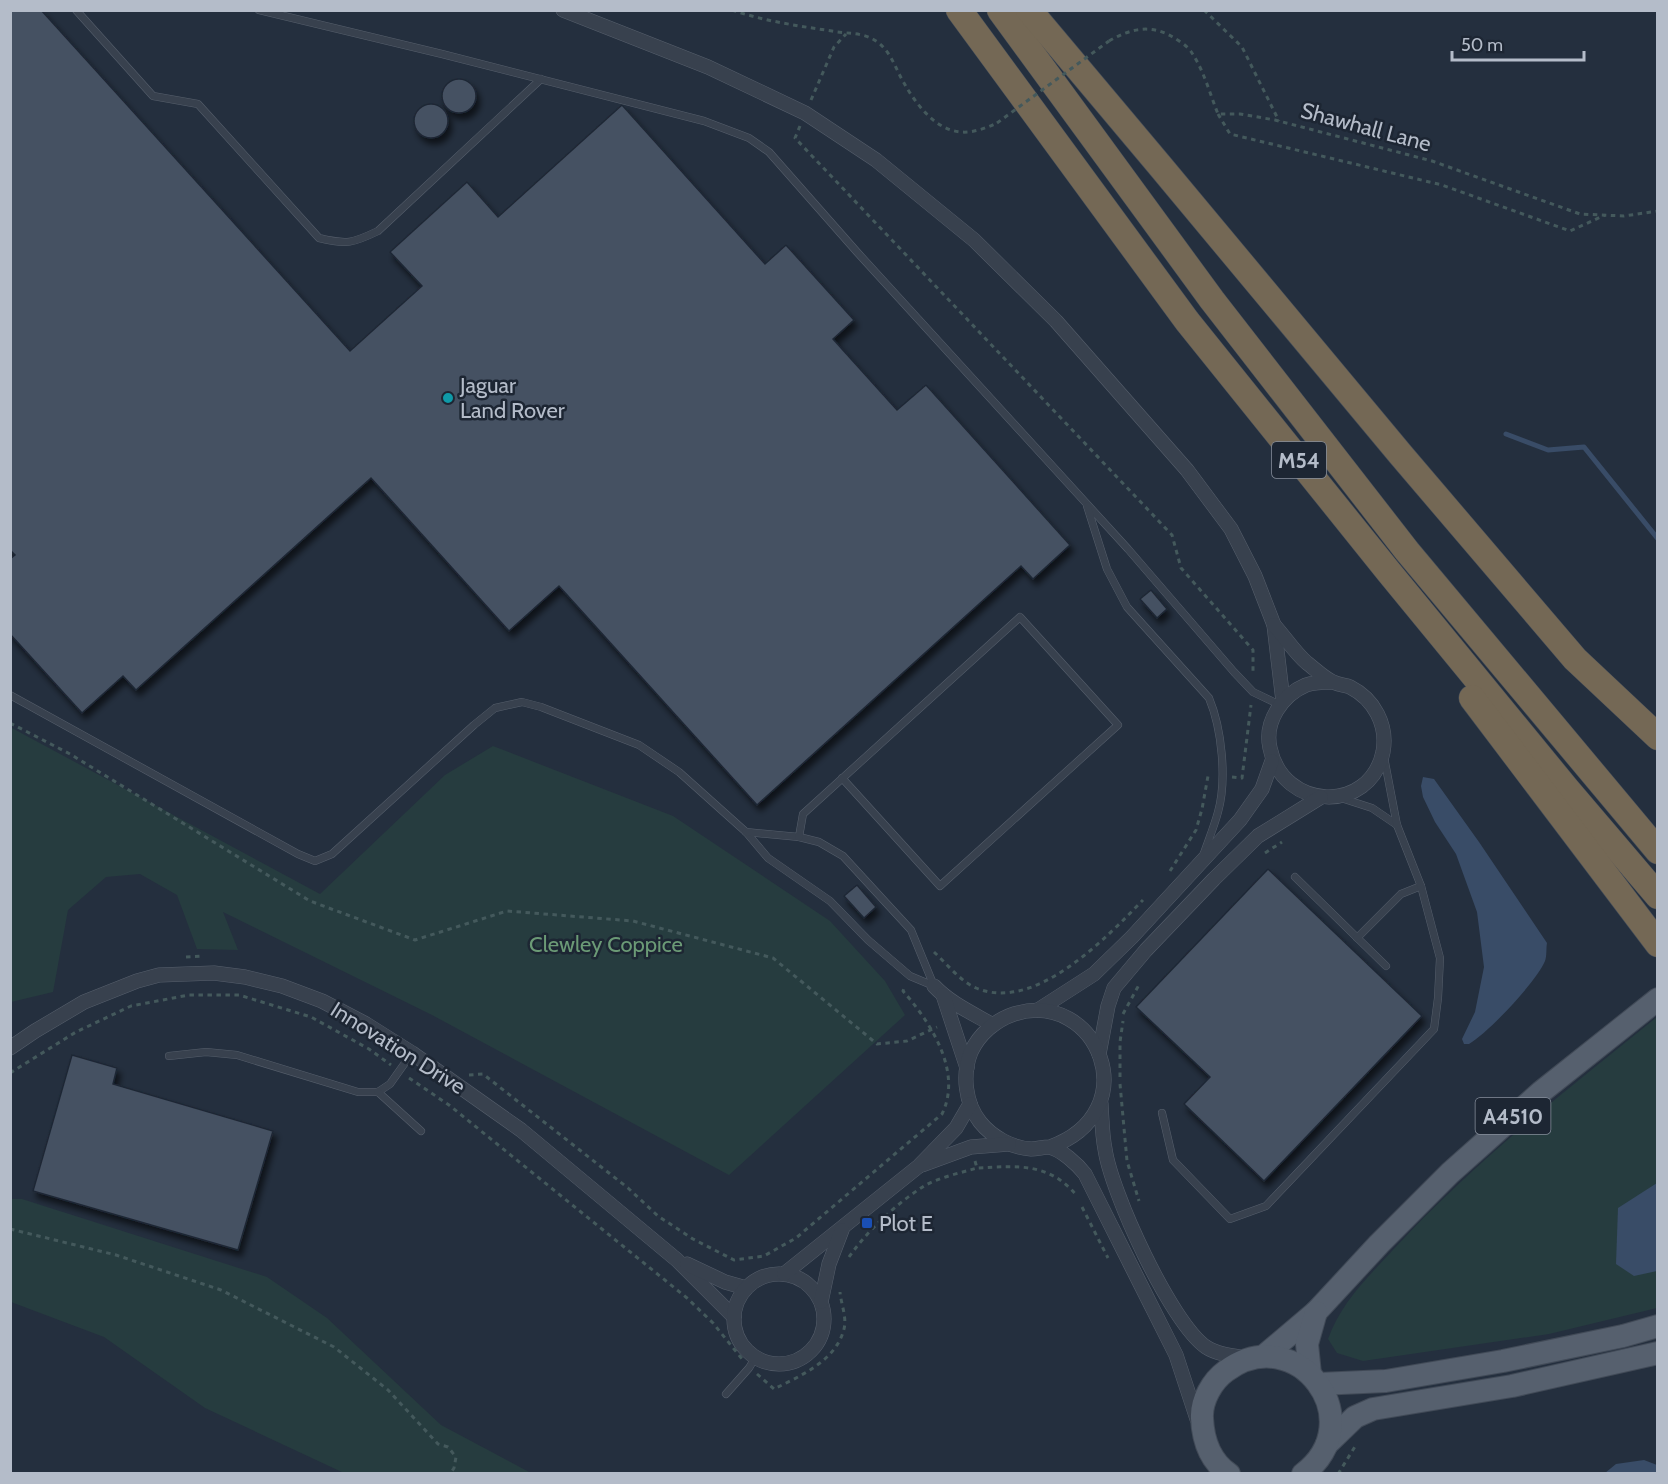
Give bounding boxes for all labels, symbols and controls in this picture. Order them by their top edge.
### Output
scale bar [1452,24,1584,62]
text: 50 m [1461,34,1503,56]
street label: Shawhall Lane [1298,97,1434,157]
place label: Jaguar Land Rover [459,372,565,424]
marker: Jaguar Land Rover [441,391,455,405]
road number: M54 [1272,442,1326,478]
park label: Clewley Coppice [529,931,683,958]
street label: Innovation Drive [326,996,470,1100]
road number: A4510 [1476,1098,1550,1134]
place label: Plot E [879,1210,933,1237]
marker: Plot E [860,1216,874,1230]

